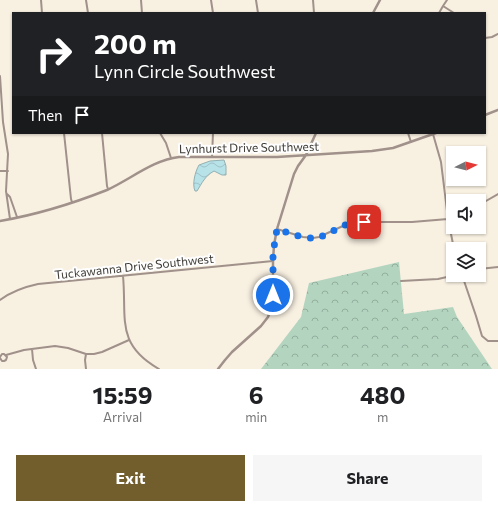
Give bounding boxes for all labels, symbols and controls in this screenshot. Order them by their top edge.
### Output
text: 200 m [94,26,177,60]
icon: right [28,28,80,80]
text: Lynn Circle Southwest [94,60,275,82]
icon: arrive [71,104,93,126]
text: Then [28,106,63,124]
street label: Lynhurst Drive Southwest [179,139,319,155]
north arrow [446,146,486,186]
map controls [446,146,486,282]
button: sound [446,194,486,234]
pin [347,205,381,239]
icon: arrive [353,211,375,233]
button: layers [446,242,486,282]
street label: Tuckawanna Drive Southwest [54,251,214,281]
position arrow [252,274,294,316]
text: 15:59 [93,380,153,409]
text: 6 [249,380,264,409]
text: 480 [360,380,405,409]
text: Arrival [103,409,142,425]
text: min [245,409,267,425]
text: m [377,409,388,425]
button: Exit [16,455,245,501]
button: Share [253,455,482,501]

